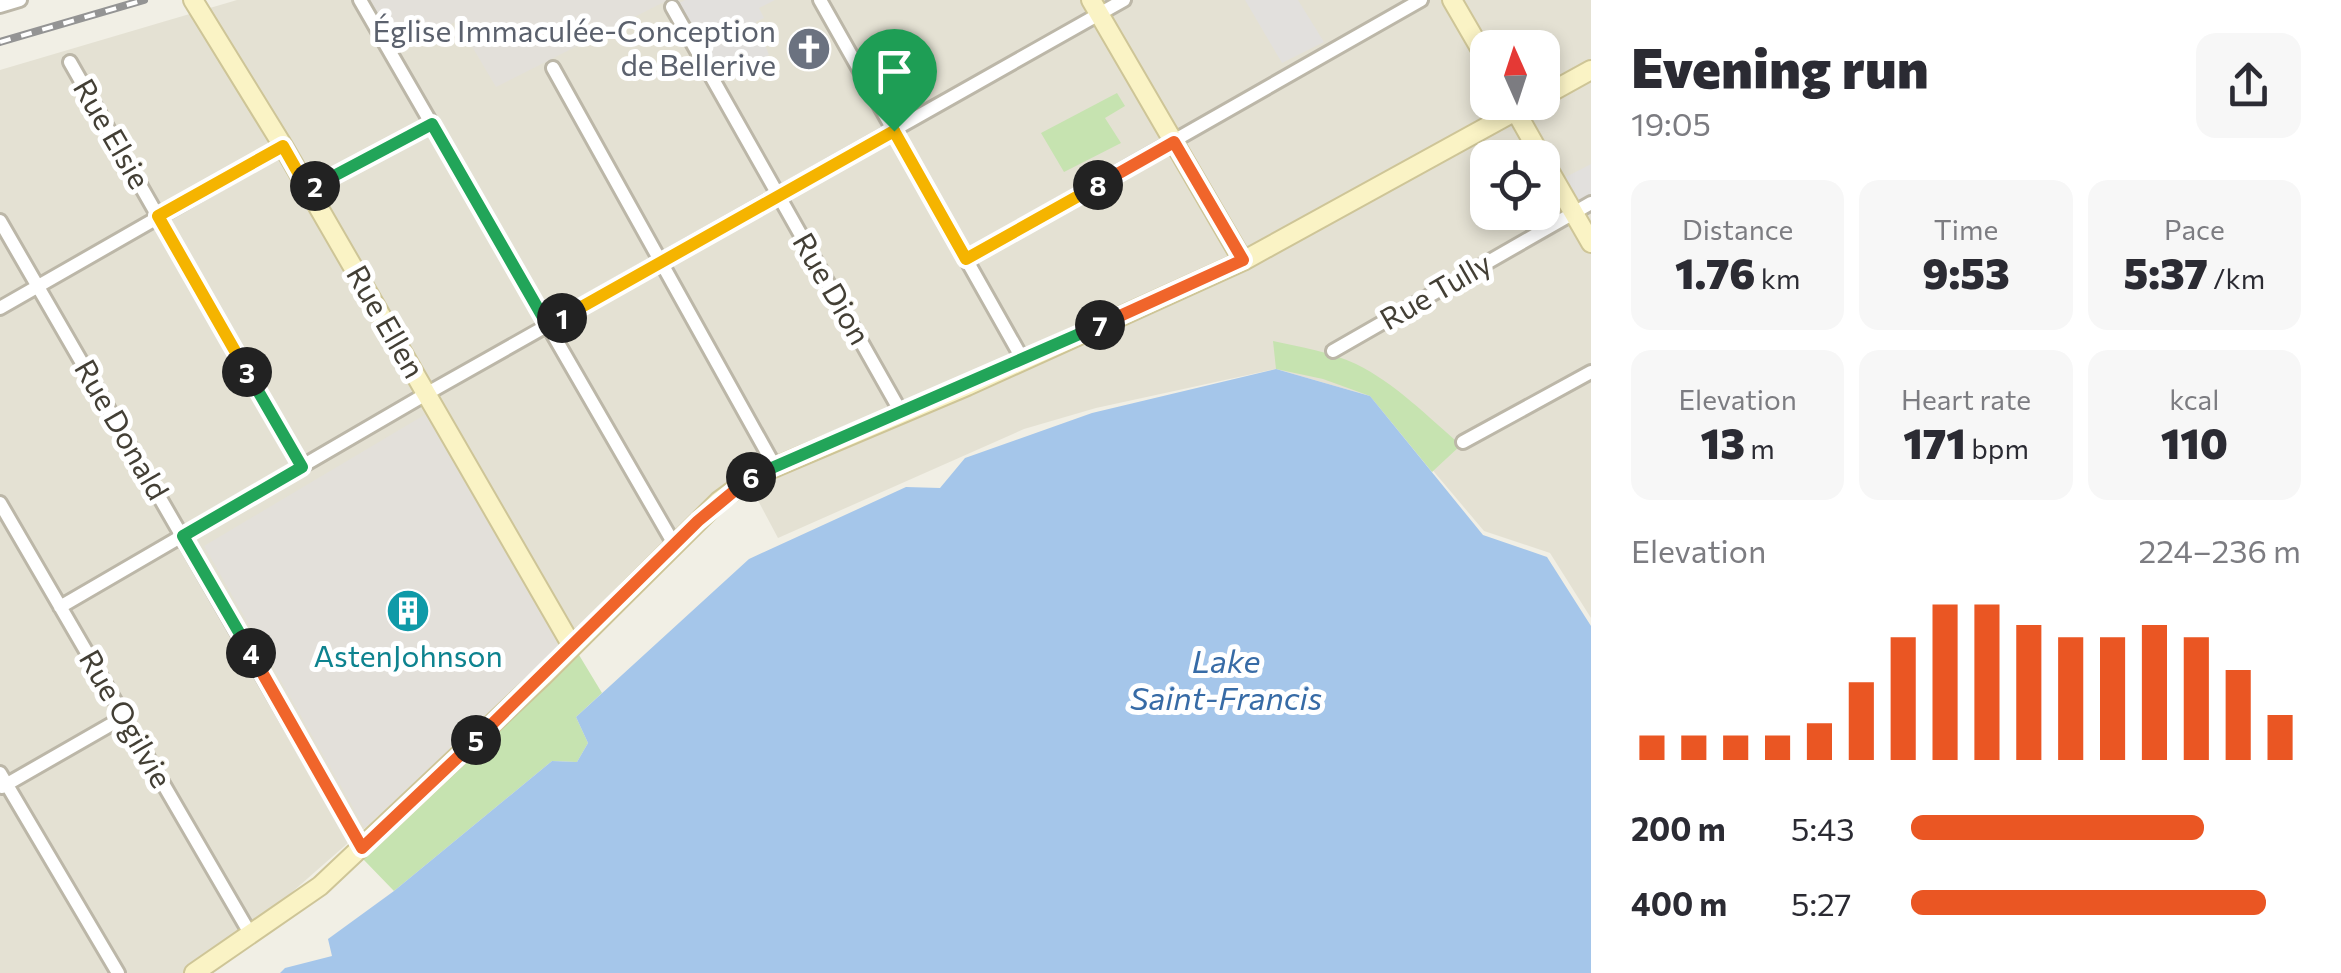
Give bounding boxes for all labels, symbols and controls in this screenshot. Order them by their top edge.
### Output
place label: Église Immaculée-Conception de Bellerive [372,11,776,82]
church icon: Église Immaculée-Conception de Bellerive [786,26,832,72]
pin [852,29,937,132]
north arrow [1470,30,1560,120]
map controls [1470,30,1560,230]
text: Evening run [1631,32,1929,99]
button: share [2196,33,2301,138]
icon: arrive [867,44,922,99]
street label: Rue Elsie [67,71,159,194]
text: 19:05 [1631,103,1711,143]
button: locate [1470,140,1560,230]
pin: 8 [1073,160,1123,210]
pin: 2 [290,161,340,211]
text: 8 [1089,168,1107,202]
text: 2 [307,169,323,203]
text: Distance [1682,212,1793,246]
text: Time [1934,212,1998,246]
text: Pace [2164,212,2225,246]
street label: Rue Dion [786,225,880,350]
street label: Rue Tully [1372,243,1497,336]
text: 1.76 [1675,246,1755,298]
text: 9:53 [1922,246,2010,298]
text: 5:37 [2123,246,2208,298]
street label: Rue Ellen [340,258,434,384]
text: km [1755,261,1800,295]
text: /km [2208,261,2265,295]
pin: 1 [537,293,587,343]
pin: 7 [1075,300,1125,350]
text: 1 [556,301,568,335]
text: 7 [1092,308,1108,342]
pin: 3 [222,347,272,397]
street label: Rue Donald [68,352,178,506]
text: 3 [239,355,255,389]
text: Elevation [1679,382,1797,416]
text: Heart rate [1901,382,2031,416]
text: kcal [2169,382,2219,416]
text: 13 [1701,416,1745,468]
text: 171 [1903,416,1966,468]
text: 110 [2161,416,2228,468]
text: m [1745,431,1775,465]
text: bpm [1966,431,2029,465]
pin: 6 [726,452,776,502]
text: 6 [742,460,760,494]
text: Elevation [1631,530,1766,570]
text: 224–236 m [2139,530,2301,570]
building icon: AstenJohnson [385,588,431,634]
pin: 4 [226,628,276,678]
text: 4 [242,636,260,670]
place label: AstenJohnson [313,636,503,673]
water label: Lake Saint-Francis [1130,640,1322,717]
street label: Rue Ogilvie [73,642,182,793]
pin: 5 [451,715,501,765]
text: 5 [468,723,484,757]
text: 200 m [1631,808,1726,848]
text: 5:43 [1791,808,1854,848]
text: 400 m [1631,883,1727,923]
text: 5:27 [1791,883,1852,923]

